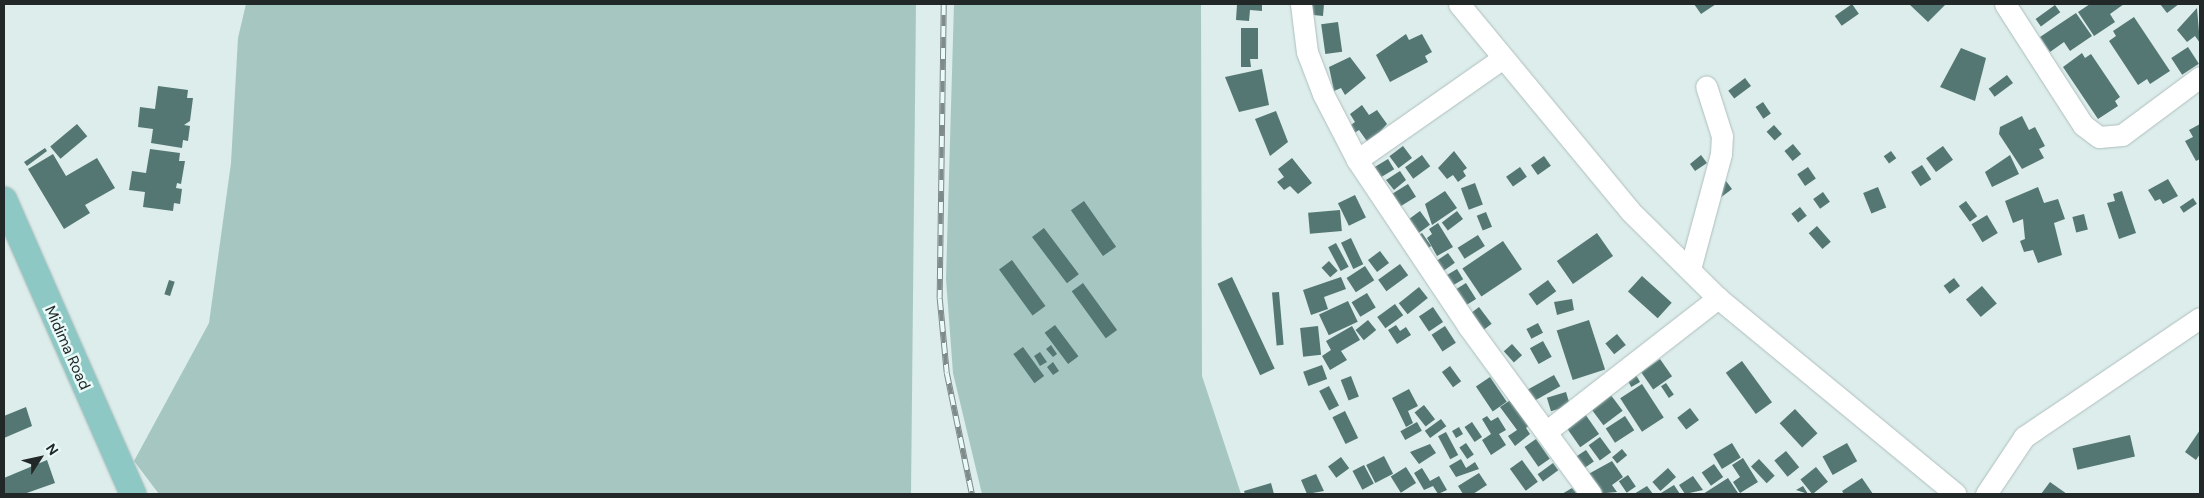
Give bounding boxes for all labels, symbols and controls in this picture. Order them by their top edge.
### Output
street label: Midima Road [41,303,93,393]
north arrow [15,433,65,483]
text: N [42,440,63,459]

